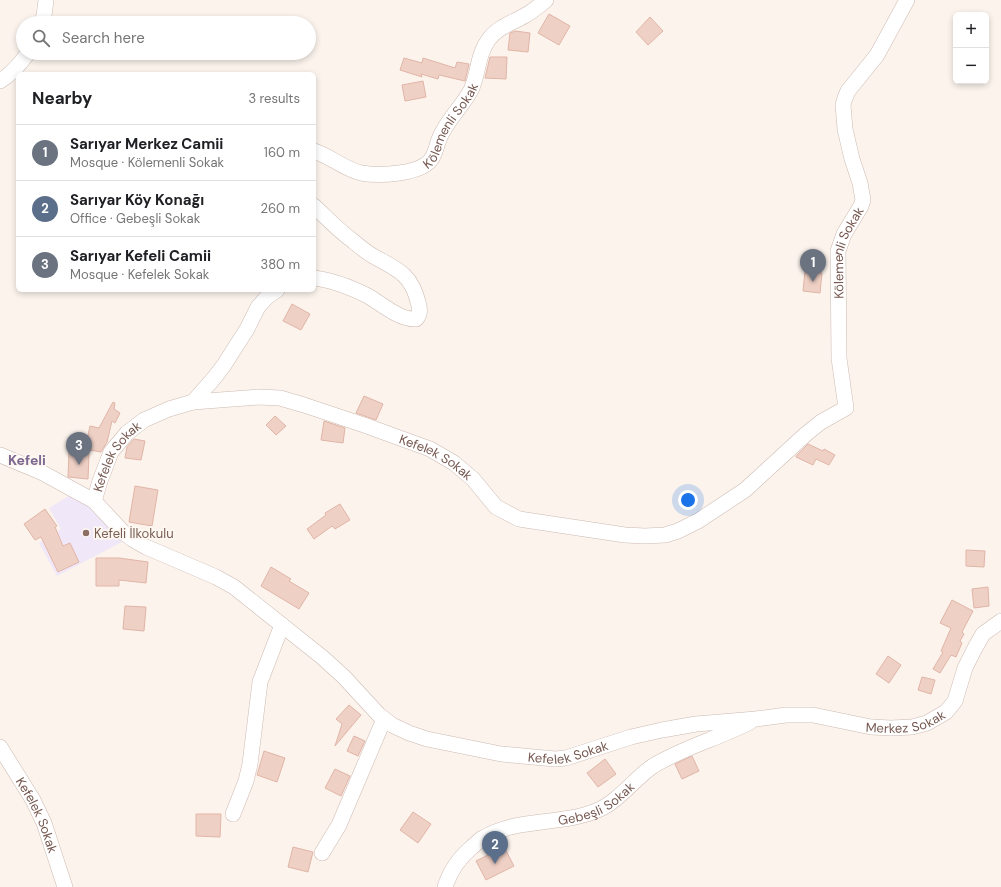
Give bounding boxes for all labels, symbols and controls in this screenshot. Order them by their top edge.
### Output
map controls [953,12,989,84]
button: + [953,12,989,48]
search box [16,16,316,60]
icon: search [30,27,52,49]
text: Search here [62,28,145,48]
button: − [953,48,989,84]
street label: Kölemenli Sokak [420,80,482,173]
text: Nearby [32,87,92,109]
text: 3 results [248,90,300,107]
text: Sarıyar Merkez Camii [70,134,223,154]
text: 1 [43,144,47,161]
text: 160 m [264,144,300,161]
text: Mosque · Kölemenli Sokak [70,154,224,171]
text: Sarıyar Köy Konağı [70,190,204,210]
text: 2 [41,200,49,217]
text: 260 m [260,200,300,217]
street label: Kölemenli Sokak [829,203,868,299]
text: Office · Gebeşli Sokak [70,210,200,227]
text: Sarıyar Kefeli Camii [70,246,211,266]
pin: 1 [800,249,826,282]
text: 3 [41,256,49,273]
text: 380 m [260,256,300,273]
text: Mosque · Kefelek Sokak [70,266,209,283]
street label: Kefelek Sokak [89,417,145,494]
street label: Kefelek Sokak [397,431,476,484]
pin: 3 [66,432,92,465]
district label: Kefeli [8,451,46,469]
your location [678,490,698,510]
place label: Kefeli İlkokulu [94,525,174,542]
marker: Kefeli İlkokulu [81,528,91,538]
street label: Merkez Sokak [865,706,949,737]
street label: Kefelek Sokak [527,737,611,768]
street label: Kefelek Sokak [12,774,61,856]
street label: Gebeşli Sokak [557,778,638,829]
pin: 2 [482,831,508,864]

